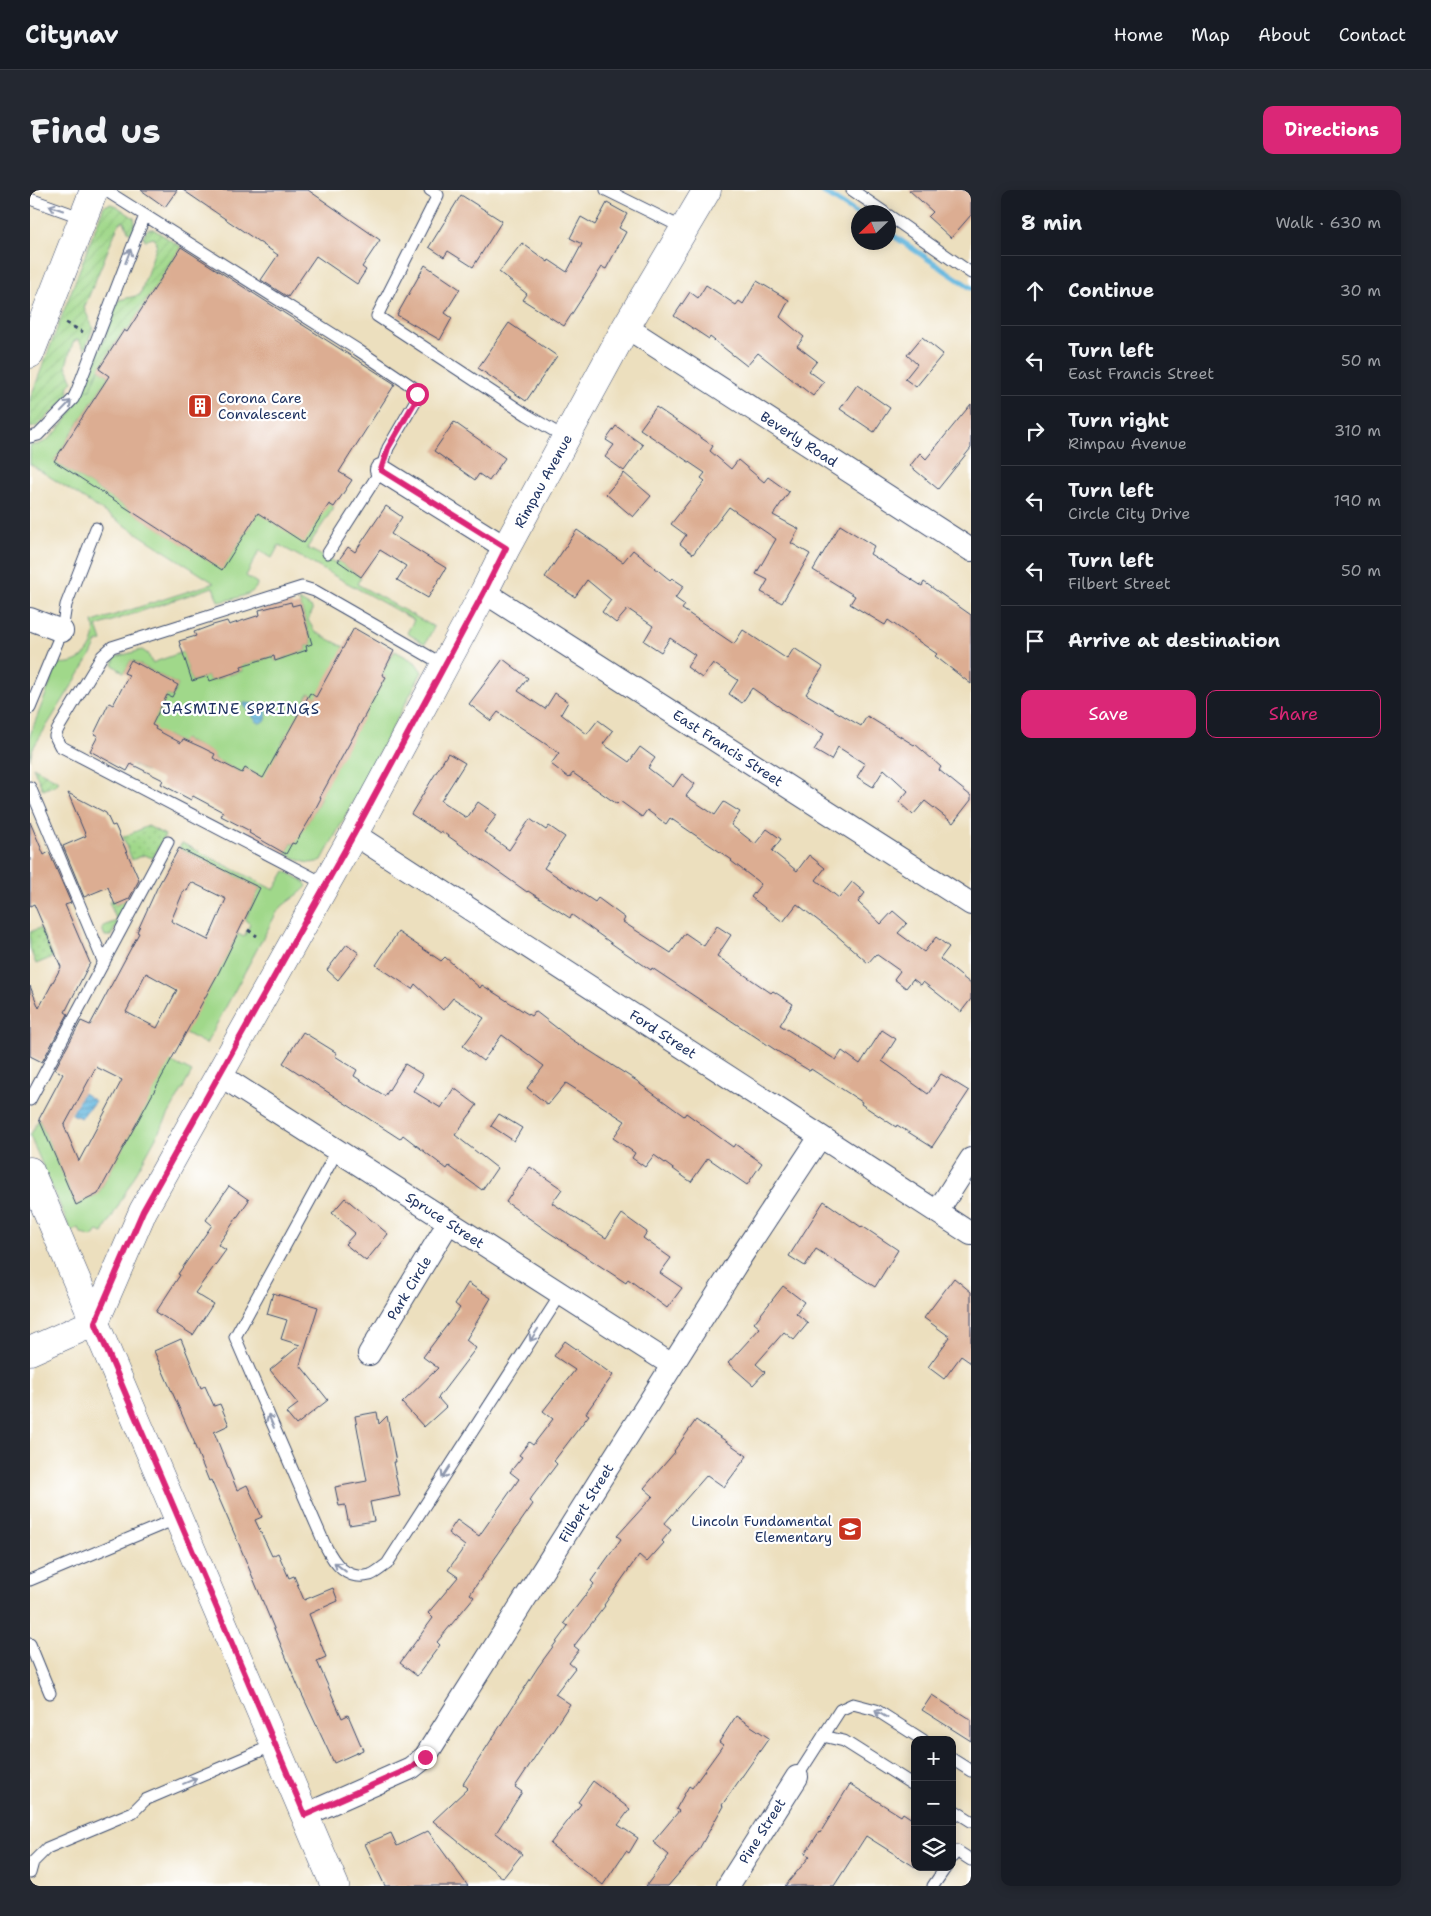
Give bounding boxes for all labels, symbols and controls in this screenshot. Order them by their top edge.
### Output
text: Citynav [25,19,119,51]
text: Home [1114,23,1163,47]
text: Map [1191,23,1230,47]
text: About [1258,23,1311,47]
text: Contact [1339,23,1406,47]
button: Directions [1263,106,1401,154]
text: Find us [30,107,161,154]
one-way arrow [49,203,65,213]
north arrow [851,205,896,250]
text: 8 min [1021,209,1082,237]
text: Walk · 630 m [1275,212,1381,233]
one-way arrow [124,249,133,265]
icon: ahead [1021,277,1049,305]
text: Continue [1068,278,1154,303]
text: 30 m [1340,280,1381,301]
text: Turn left [1068,338,1154,363]
icon: left [1021,347,1049,375]
text: 50 m [1341,350,1381,371]
text: East Francis Street [1068,363,1214,384]
route start [406,383,429,406]
place label: Corona Care Convalescent [218,389,307,423]
building icon: Corona Care Convalescent [187,393,213,419]
one-way arrow [60,400,72,412]
street label: Beverly Road [757,407,841,471]
text: Turn right [1068,408,1169,433]
icon: right [1021,417,1049,445]
text: 310 m [1334,420,1381,441]
street label: Rimpau Avenue [510,431,576,531]
text: Rimpau Avenue [1068,433,1187,454]
text: Turn left [1068,478,1154,503]
icon: left [1021,487,1049,515]
text: 190 m [1334,490,1381,511]
text: Circle City Drive [1068,503,1190,524]
text: Turn left [1068,548,1154,573]
icon: left [1021,557,1049,585]
text: 50 m [1341,560,1381,581]
text: Filbert Street [1068,573,1171,594]
icon: arrive [1021,627,1049,655]
text: Arrive at destination [1068,628,1280,653]
button: Save [1021,690,1196,738]
button: Share [1206,690,1381,738]
district label: JASMINE SPRINGS [162,699,320,719]
street label: East Francis Street [669,706,787,790]
street label: Ford Street [626,1006,700,1062]
street label: Spruce Street [402,1188,488,1252]
street label: Park Circle [383,1253,435,1323]
one-way arrow [529,1328,540,1342]
one-way arrow [266,1414,276,1429]
street label: Filbert Street [555,1460,617,1546]
one-way arrow [441,1464,451,1478]
place label: Lincoln Fundamental Elementary [691,1512,833,1546]
school or university icon: Lincoln Fundamental Elementary [837,1516,863,1542]
one-way arrow [334,1562,347,1573]
one-way arrow [875,1708,889,1718]
map controls [911,1736,956,1871]
button: + [911,1736,956,1781]
route end [414,1746,437,1769]
one-way arrow [182,1775,197,1785]
button: − [911,1781,956,1826]
street label: Pine Street [735,1795,789,1867]
button: layers [911,1826,956,1871]

